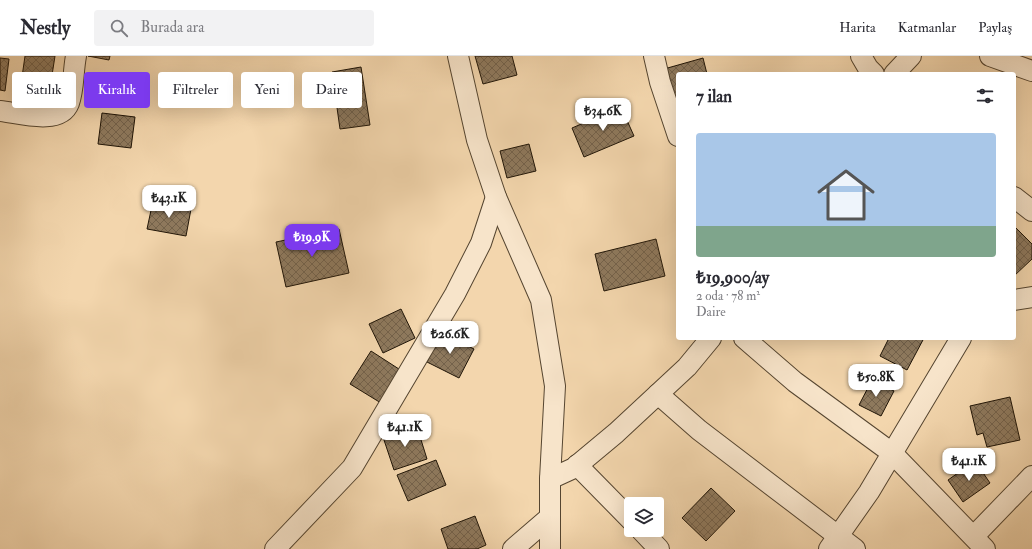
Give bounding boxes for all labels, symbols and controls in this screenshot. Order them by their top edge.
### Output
search box [94,10,374,46]
text: Nestly [20,16,70,40]
icon: search [108,17,130,39]
text: Burada ara [140,18,204,37]
text: Harita [839,19,876,36]
text: Katmanlar [898,19,956,36]
text: Paylaş [978,19,1012,36]
chip: Satılık [12,72,76,108]
chip: Kiralık [84,72,150,108]
chip: Filtreler [158,72,233,108]
chip: Yeni [241,72,294,108]
chip: Daire [302,72,362,108]
icon: filters [974,85,996,107]
text: 7 ilan [696,86,732,107]
pin: ₺34.6K [570,98,636,132]
text: ₺34.6K [584,103,622,119]
icon: home [810,159,882,231]
pin: ₺43.1K [136,185,202,219]
text: ₺43.1K [151,190,187,206]
pin: ₺19.9K [279,224,345,258]
text: ₺19.9K [294,229,330,245]
text: ₺19,900/ay [696,267,769,288]
text: 2 oda · 78 m² [696,288,760,304]
text: Daire [696,304,726,320]
pin: ₺26.6K [417,321,483,355]
text: ₺26.6K [431,326,469,342]
pin: ₺50.8K [843,364,909,398]
text: ₺50.8K [857,369,895,385]
pin: ₺41.1K [372,414,438,448]
text: ₺41.1K [387,419,423,435]
pin: ₺41.1K [936,448,1002,482]
text: ₺41.1K [951,453,987,469]
map controls [624,497,664,537]
button: layers [624,497,664,537]

